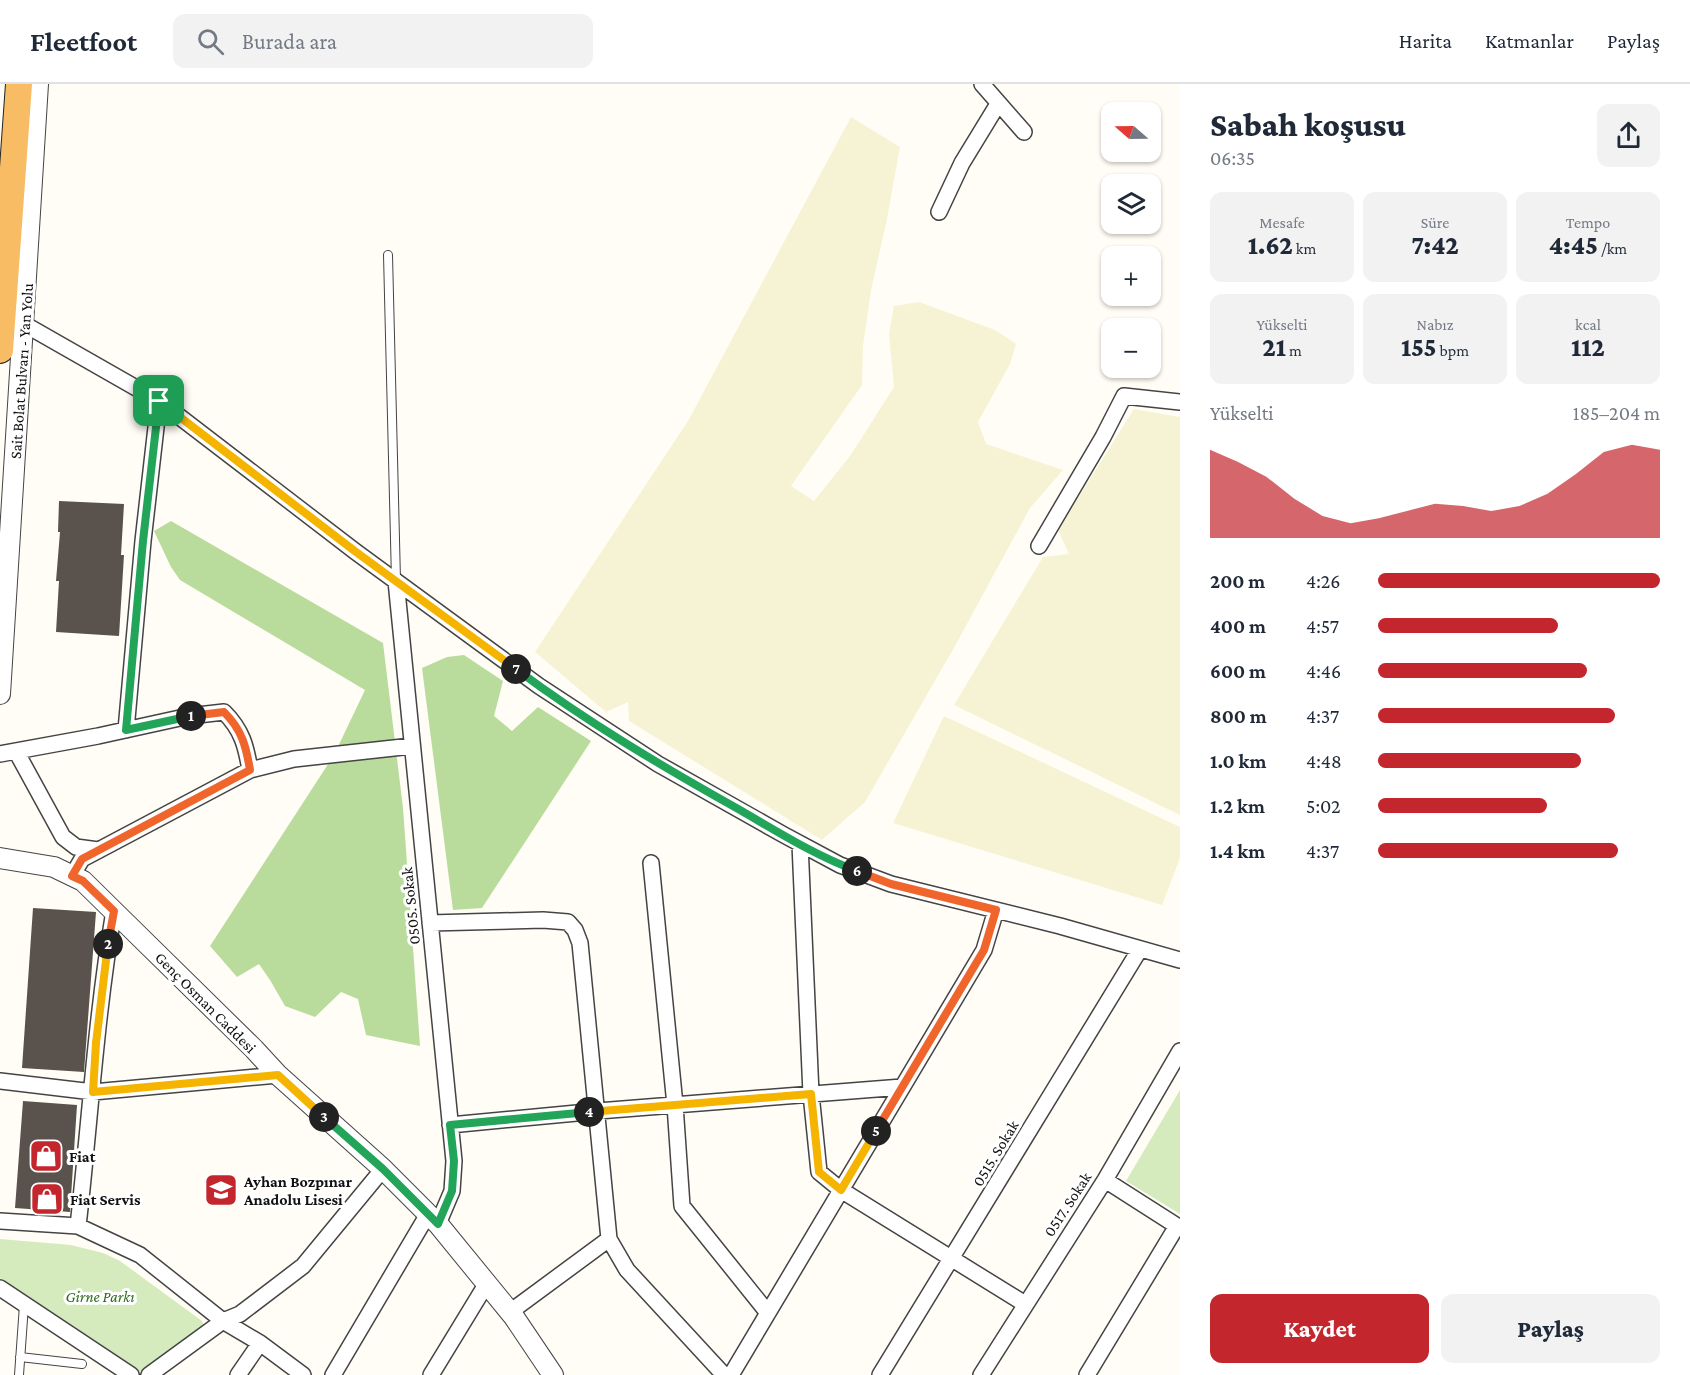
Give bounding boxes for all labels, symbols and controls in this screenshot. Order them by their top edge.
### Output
search box [173,14,593,68]
icon: search [194,25,227,58]
text: Fleetfoot [30,26,137,57]
text: Burada ara [242,29,337,54]
text: Harita [1399,29,1452,53]
text: Katmanlar [1485,29,1574,53]
text: Paylaş [1607,29,1660,53]
north arrow [1101,102,1161,162]
map controls [1101,102,1161,378]
button: share [1597,104,1660,167]
text: Sabah koşusu [1210,106,1406,143]
text: 06:35 [1210,147,1255,169]
button: layers [1101,174,1161,234]
text: Mesafe [1259,214,1305,231]
text: Süre [1421,214,1449,231]
text: Tempo [1566,214,1610,231]
text: 1.62 [1248,231,1293,260]
text: 7:42 [1411,231,1459,260]
text: 4:45 [1549,231,1598,260]
text: km [1293,240,1316,257]
text: /km [1598,240,1627,257]
button: + [1101,246,1161,306]
street label: Sait Bolat Bulvarı - Yan Yolu [7,282,36,460]
text: Yükselti [1257,316,1307,333]
text: Nabız [1416,316,1454,333]
text: kcal [1575,316,1601,333]
button: − [1101,318,1161,378]
text: 21 [1262,333,1286,362]
text: 155 [1401,333,1437,362]
text: 112 [1571,333,1605,362]
text: m [1286,342,1302,359]
text: bpm [1437,342,1469,359]
pin [133,375,184,426]
icon: arrive [142,384,175,417]
text: Yükselti [1210,402,1274,424]
text: 185–204 m [1573,402,1660,424]
text: 200 m [1210,570,1265,592]
text: 4:26 [1306,570,1340,592]
text: 400 m [1210,615,1266,637]
text: 4:57 [1306,615,1339,637]
pin: 7 [501,654,531,684]
text: 7 [512,660,520,677]
text: 600 m [1210,660,1266,682]
text: 4:46 [1306,660,1341,682]
pin: 1 [176,701,206,731]
text: 800 m [1210,705,1267,727]
text: 4:37 [1306,705,1339,727]
text: 1 [188,707,194,724]
text: 1.0 km [1210,750,1266,772]
text: 4:48 [1306,750,1342,772]
text: 1.2 km [1210,795,1265,817]
text: 5:02 [1306,795,1341,817]
text: 1.4 km [1210,840,1265,862]
text: 4:37 [1306,840,1339,862]
pin: 6 [842,856,872,886]
text: 6 [853,862,861,879]
street label: 0505. Sokak [398,866,423,945]
pin: 2 [93,929,123,959]
text: 2 [104,935,112,952]
street label: Genç Osman Caddesi [151,948,260,1057]
pin: 4 [574,1097,604,1127]
pin: 3 [309,1102,339,1132]
text: 4 [585,1103,593,1120]
text: 3 [320,1108,328,1125]
pin: 5 [861,1116,891,1146]
street label: 0515. Sokak [969,1117,1022,1189]
text: 5 [872,1122,880,1139]
shop icon: Fiat [28,1138,64,1174]
place label: Fiat [69,1148,96,1165]
street label: 0517. Sokak [1040,1169,1095,1240]
school or university icon: Ayhan Bozpınar Anadolu Lisesi [203,1172,239,1208]
place label: Ayhan Bozpınar Anadolu Lisesi [243,1173,353,1208]
shop icon: Fiat Servis [29,1181,65,1217]
place label: Fiat Servis [70,1191,141,1208]
park label: Girne Parkı [65,1288,135,1305]
button: Kaydet [1210,1294,1429,1363]
button: Paylaş [1441,1294,1660,1363]

